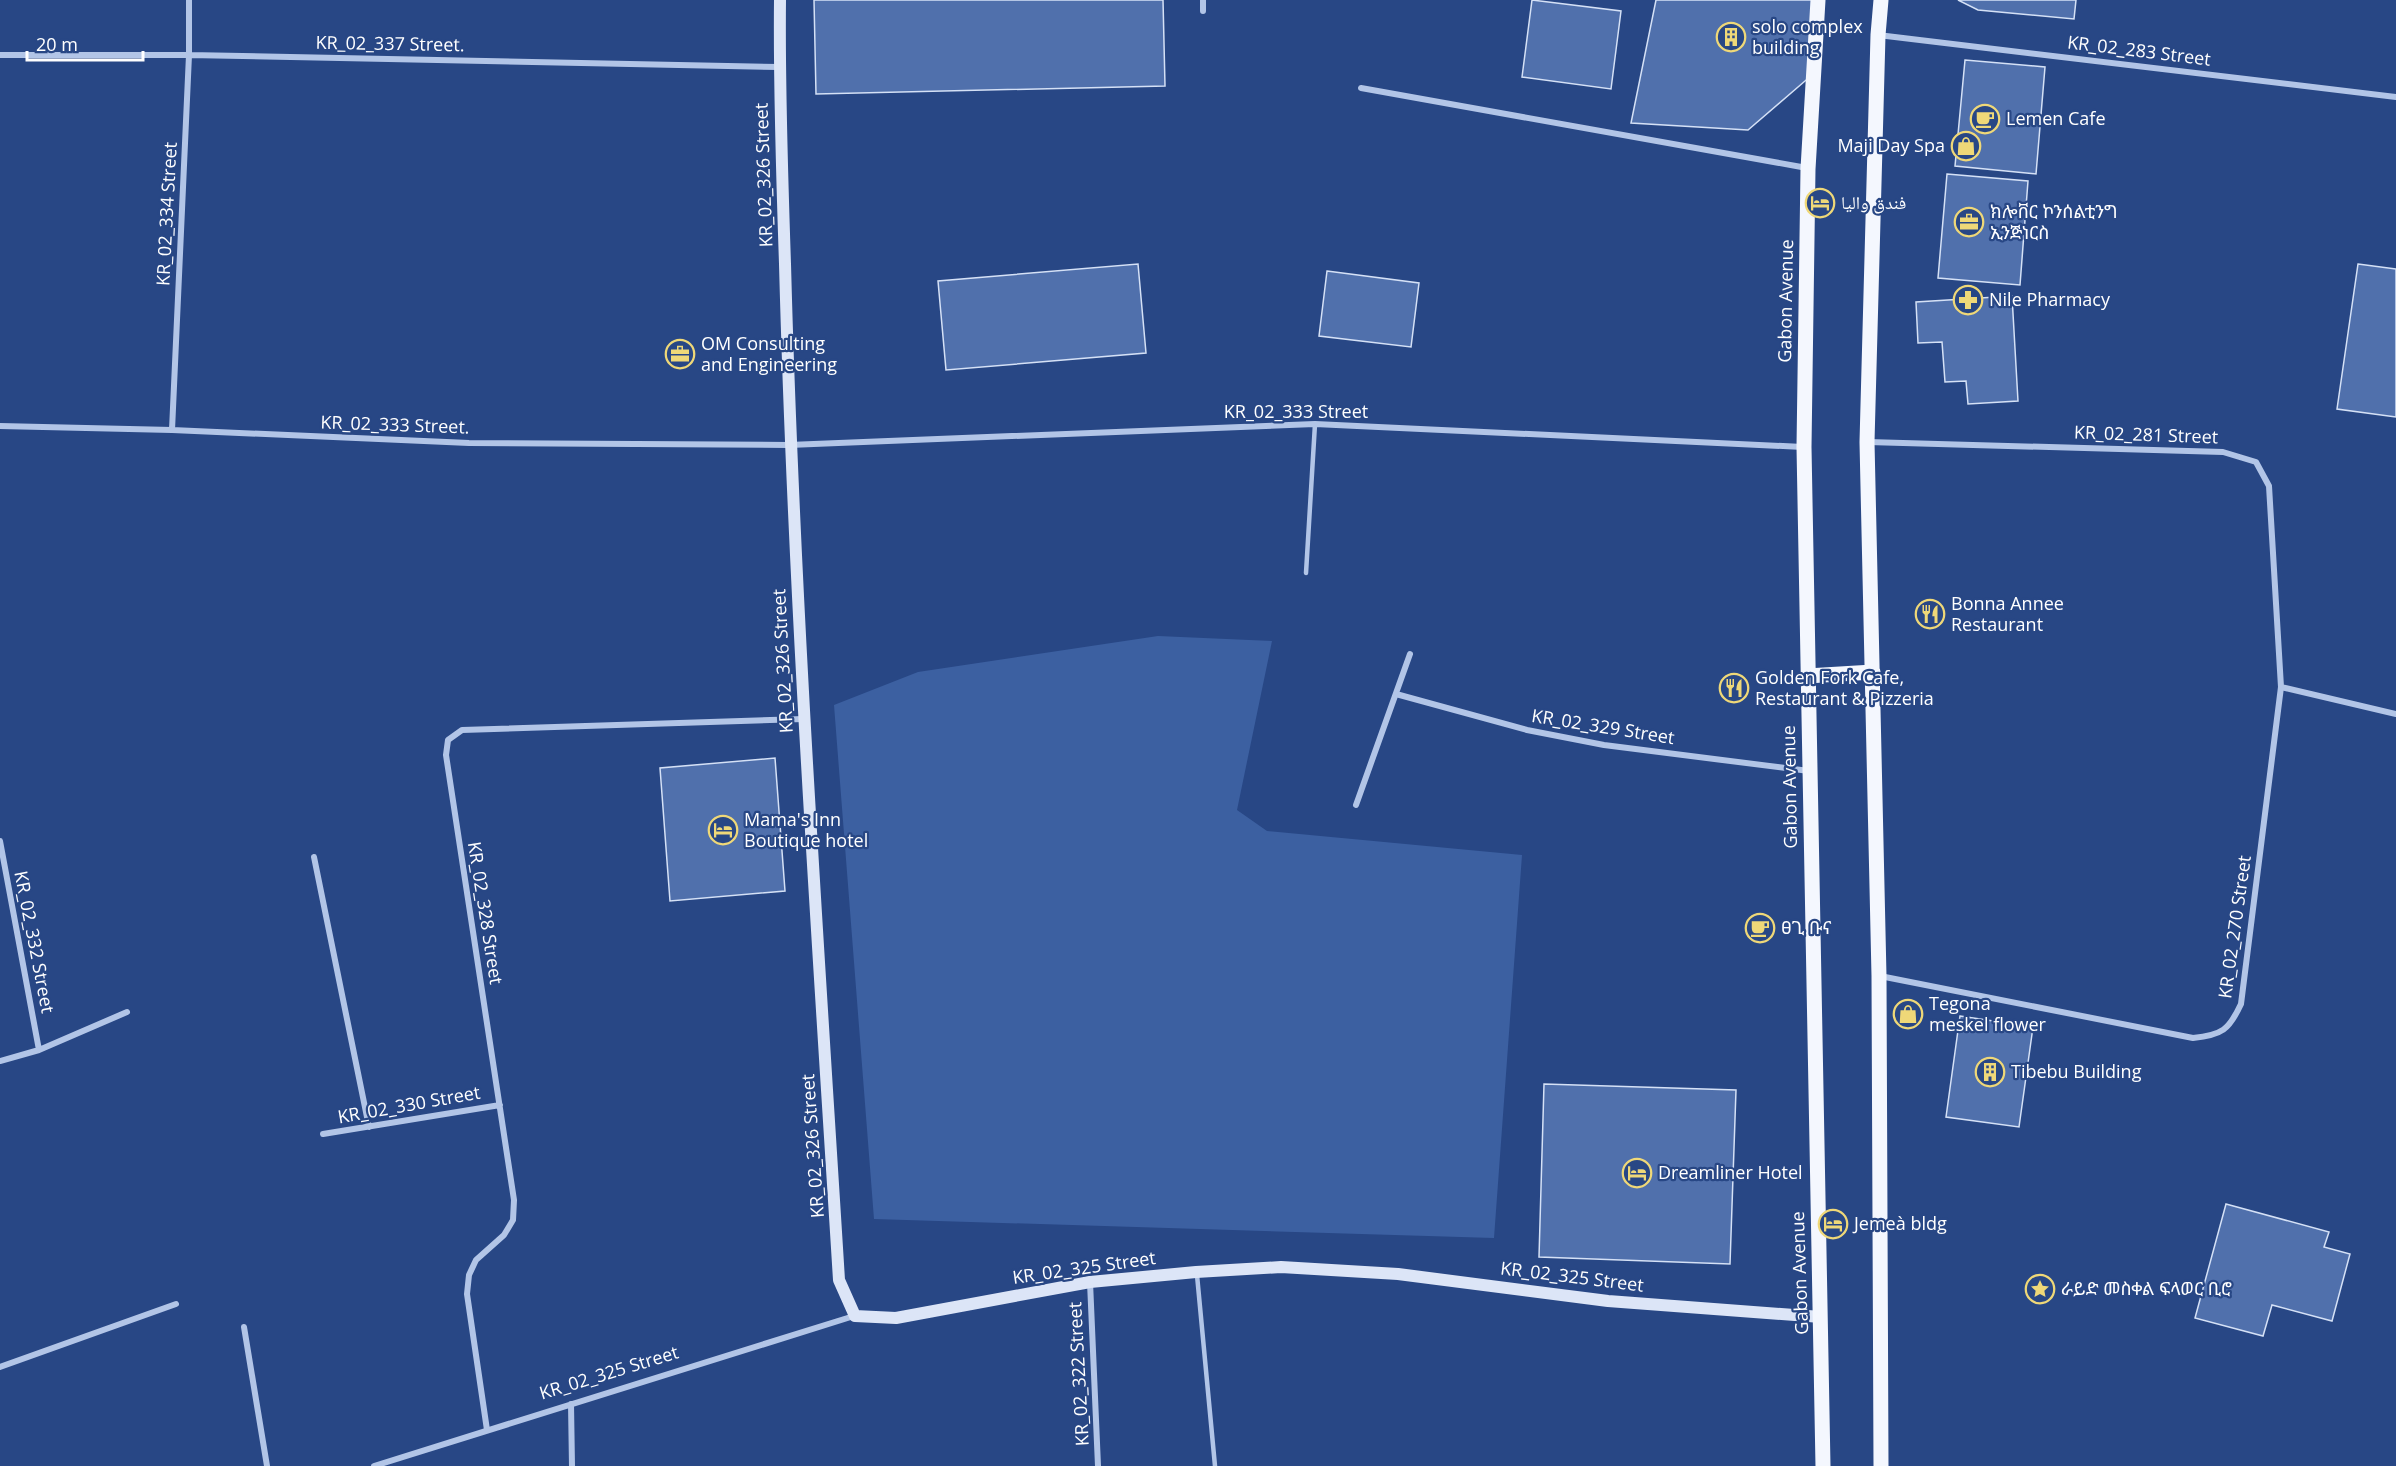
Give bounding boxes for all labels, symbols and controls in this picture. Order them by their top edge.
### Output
place label: solo complex building [1752,14,1863,59]
building icon: solo complex building [1715,21,1747,53]
scale bar [27,24,142,62]
street label: KR_02_283 Street [2066,29,2212,71]
street label: KR_02_337 Street. [315,30,465,56]
text: 20 m [36,32,78,56]
street label: KR_02_326 Street [748,103,778,248]
cafe icon: Lemen Cafe [1969,103,2001,135]
place label: Lemen Cafe [2006,106,2106,130]
shop icon: Maji Day Spa [1950,130,1982,162]
place label: Maji Day Spa [1837,133,1945,157]
street label: KR_02_334 Street [150,141,182,287]
hotel icon: فندق واليا [1804,187,1836,219]
place label: فندق واليا [1841,190,1906,214]
place label: ክሎቨር ኮንሰልቲንግ ኢንጅነርስ [1990,199,2118,244]
office icon: ክሎቨር ኮንሰልቲንግ ኢንጅነርስ [1953,206,1985,238]
street label: Gabon Avenue [1772,239,1798,363]
pharmacy icon: Nile Pharmacy [1952,284,1984,316]
place label: Nile Pharmacy [1989,287,2111,311]
place label: OM Consulting and Engineering [701,331,837,376]
office icon: OM Consulting and Engineering [664,338,696,370]
street label: KR_02_333 Street [1224,399,1368,423]
street label: KR_02_333 Street. [320,409,470,439]
street label: KR_02_281 Street [2074,419,2219,449]
street label: KR_02_326 Street [766,588,798,734]
place label: Bonna Annee Restaurant [1951,591,2064,636]
restaurant icon: Bonna Annee Restaurant [1914,598,1946,630]
place label: Golden Fork Cafe, Restaurant & Pizzeria [1755,665,1934,710]
restaurant icon: Golden Fork Cafe, Restaurant & Pizzeria [1718,672,1750,704]
street label: KR_02_329 Street [1530,703,1676,749]
street label: Gabon Avenue [1776,725,1802,849]
place label: Mama's Inn Boutique hotel [744,807,868,852]
hotel icon: Mama's Inn Boutique hotel [707,814,739,846]
street label: KR_02_328 Street [463,840,509,986]
street label: KR_02_270 Street [2212,854,2256,1000]
street label: KR_02_332 Street [9,869,61,1015]
cafe icon: ፀጊ ቡና [1744,912,1776,944]
place label: ፀጊ ቡና [1781,915,1832,939]
place label: Tegona meskel flower [1929,991,2047,1036]
shop icon: Tegona meskel flower [1892,998,1924,1030]
building icon: Tibebu Building [1974,1056,2006,1088]
place label: Tibebu Building [2011,1059,2142,1083]
street label: KR_02_326 Street [795,1073,829,1219]
street label: KR_02_330 Street [336,1080,482,1128]
hotel icon: Dreamliner Hotel [1621,1157,1653,1189]
place label: Dreamliner Hotel [1658,1160,1803,1184]
hotel icon: Jemeà bldg [1817,1208,1849,1240]
street label: Gabon Avenue [1785,1211,1813,1335]
place label: Jemeà bldg [1852,1211,1947,1235]
street label: KR_02_325 Street [1011,1245,1157,1289]
street label: KR_02_325 Street [1499,1255,1645,1297]
place icon: ራይድ መስቀል ፍላወር ቢሮ [2024,1273,2056,1305]
place label: ራይድ መስቀል ፍላወር ቢሮ [2061,1276,2232,1300]
street label: KR_02_322 Street [1062,1301,1094,1447]
street label: KR_02_325 Street [536,1339,681,1405]

